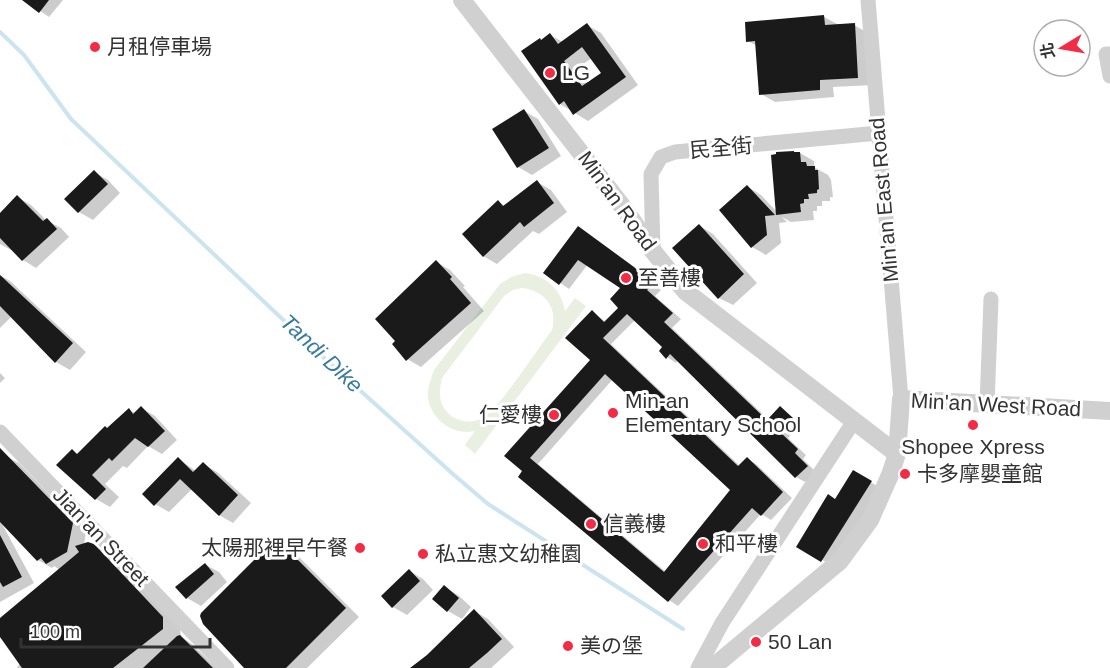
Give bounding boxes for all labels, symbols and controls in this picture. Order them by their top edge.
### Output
north arrow [1032,18,1092,78]
place label: 月租停車場 [107,35,212,58]
marker: 月租停車場 [88,40,102,54]
text: 北 [1038,41,1058,60]
place label: LG [562,61,590,84]
marker: LG [543,66,557,80]
street label: Min'an East Road [865,117,902,283]
street label: 民全街 [689,133,753,162]
street label: Min'an Road [574,147,661,255]
place label: 至善樓 [638,266,701,289]
marker: 至善樓 [619,271,633,285]
water label: Tandi Dike [275,309,368,398]
place label: Min-an Elementary School [625,389,801,436]
street label: Min'an West Road [910,389,1082,420]
place label: 仁愛樓 [479,403,542,426]
marker: Min-an Elementary School [606,406,620,420]
marker: 仁愛樓 [547,408,561,422]
marker: Shopee Xpress [966,418,980,432]
place label: Shopee Xpress [901,435,1045,458]
place label: 卡多摩嬰童館 [917,462,1043,485]
marker: 卡多摩嬰童館 [898,467,912,481]
street label: Jian'an Street [49,483,154,591]
place label: 信義樓 [603,512,666,535]
marker: 信義樓 [584,517,598,531]
place label: 和平樓 [715,532,778,555]
place label: 太陽那裡早午餐 [201,536,348,559]
marker: 和平樓 [696,537,710,551]
marker: 太陽那裡早午餐 [353,541,367,555]
place label: 私立惠文幼稚園 [435,542,582,565]
marker: 私立惠文幼稚園 [416,547,430,561]
scale bar [21,611,210,649]
text: 100 m [30,622,80,642]
place label: 50 Lan [768,630,832,653]
place label: 美の堡 [580,634,643,657]
marker: 50 Lan [749,635,763,649]
marker: 美の堡 [561,639,575,653]

